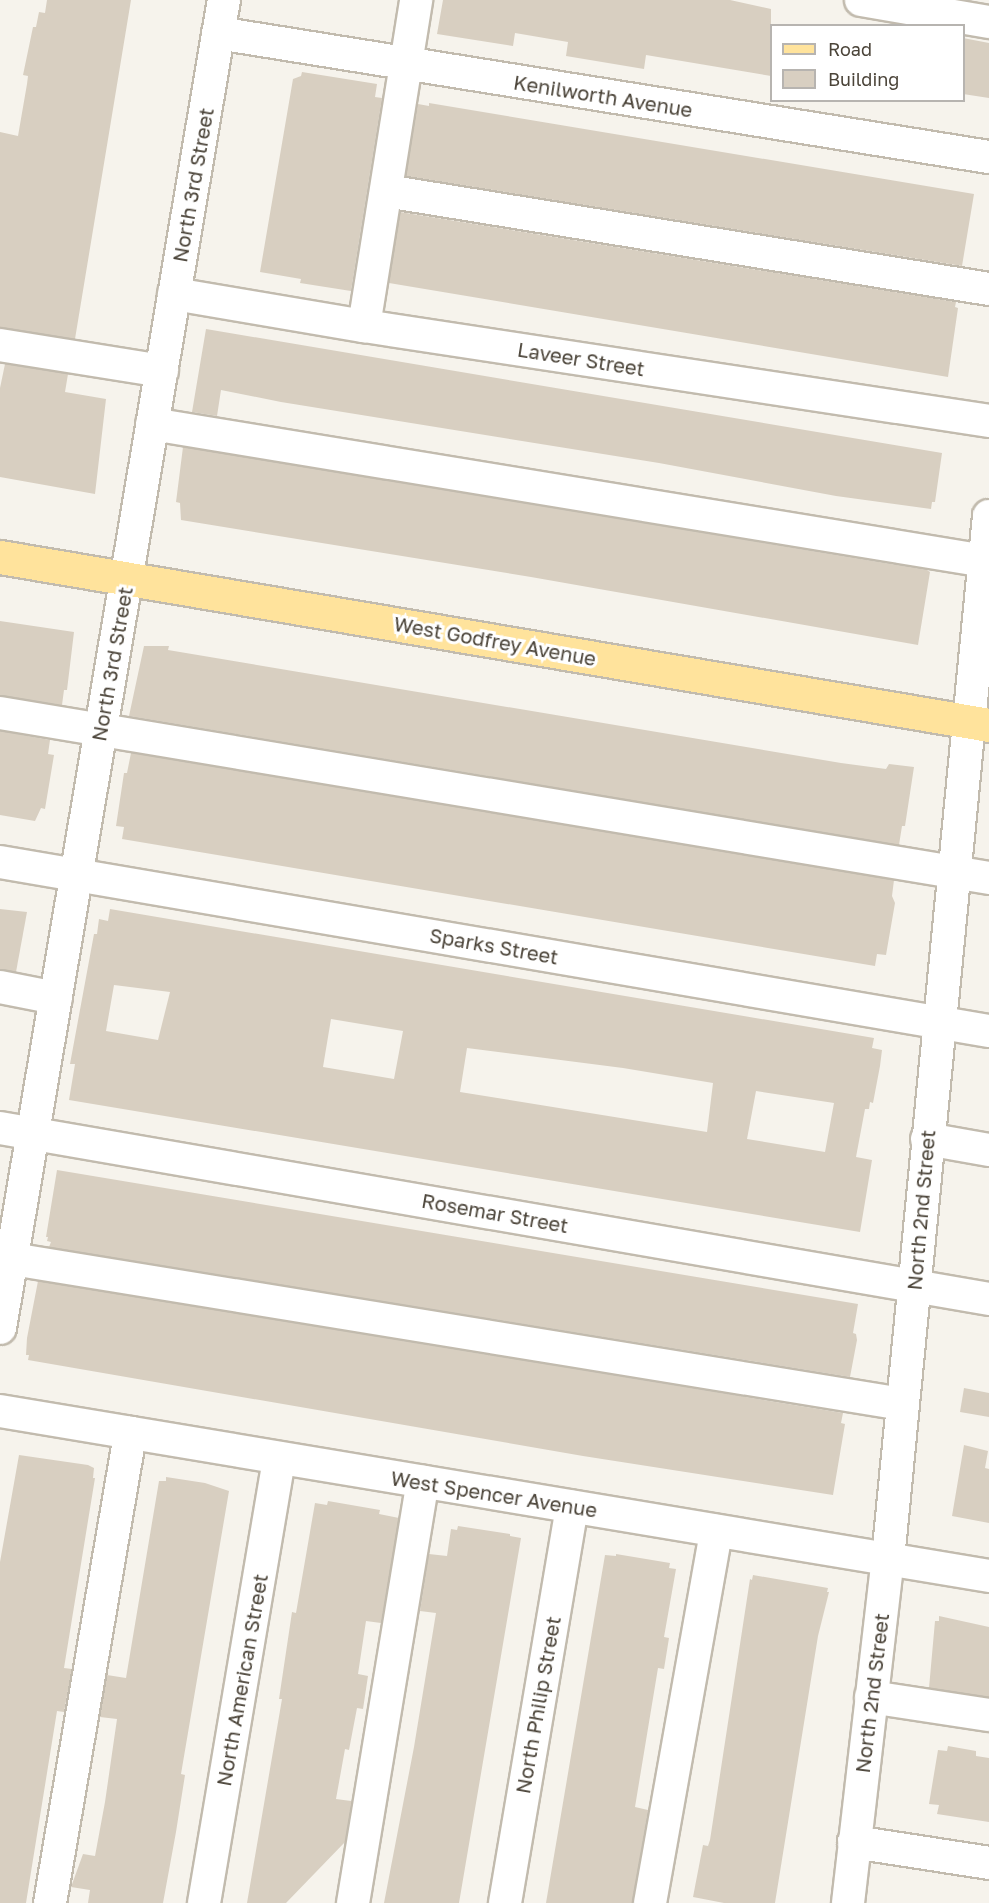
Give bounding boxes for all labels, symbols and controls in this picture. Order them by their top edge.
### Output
legend [770,24,965,102]
text: Road [828,38,872,60]
text: Building [828,68,899,90]
street label: Kenilworth Avenue [512,70,694,122]
street label: North 3rd Street [168,106,218,264]
street label: Laveer Street [516,337,646,381]
street label: North 3rd Street [87,585,137,743]
street label: West Godfrey Avenue [392,611,598,671]
street label: Sparks Street [428,923,560,969]
street label: North 2nd Street [902,1129,940,1291]
street label: Rosemar Street [420,1188,570,1238]
street label: West Spencer Avenue [389,1466,599,1522]
street label: North American Street [211,1572,273,1788]
street label: North 2nd Street [850,1612,894,1774]
street label: North Philip Street [511,1614,565,1796]

